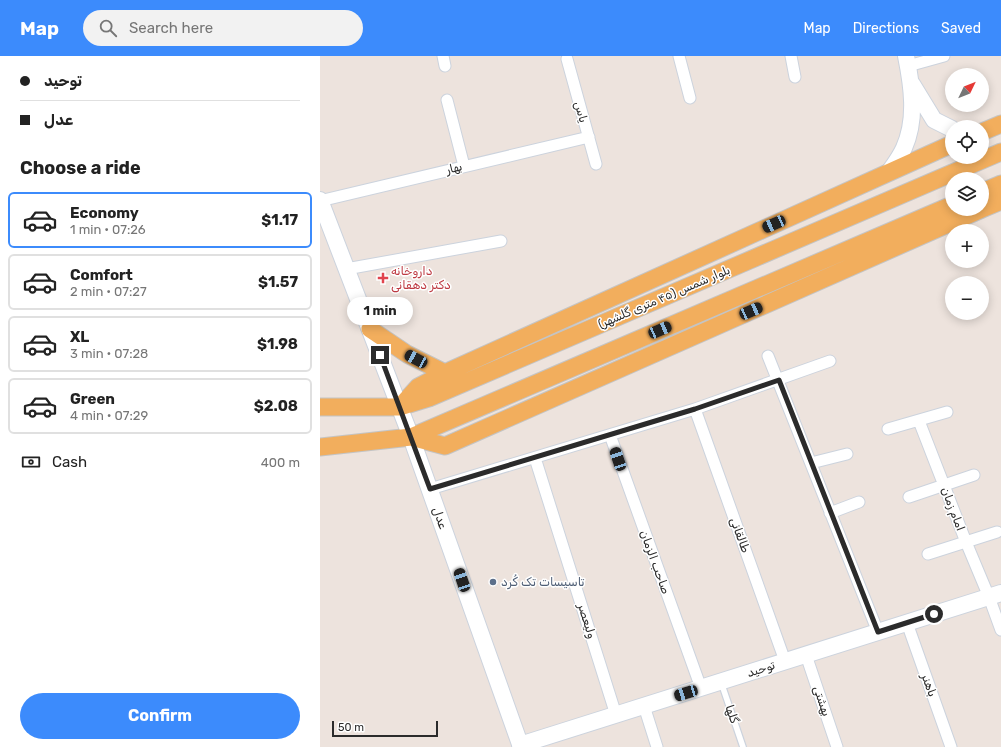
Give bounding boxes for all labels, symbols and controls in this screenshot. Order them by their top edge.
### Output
search box [83,10,363,46]
text: Map [20,17,59,40]
icon: search [97,17,119,39]
text: Search here [129,19,213,37]
text: Map [804,20,831,37]
text: Directions [853,20,919,37]
text: Saved [941,20,981,37]
north arrow [945,68,989,112]
map controls [945,68,989,320]
text: توحید [44,72,82,90]
street label: یاس [571,100,591,124]
text: عدل [44,111,73,129]
button: locate [945,120,989,164]
text: Choose a ride [20,157,141,179]
street label: بهار [443,159,464,178]
button: layers [945,172,989,216]
icon: car [22,202,58,238]
text: Economy [70,204,139,222]
text: $1.17 [261,211,298,229]
car [761,214,787,234]
text: 1 min · 07:26 [70,222,146,237]
button: + [945,224,989,268]
street label: بلوار شمس (۴۵ متری گلشهر) [596,263,732,332]
icon: car [22,264,58,300]
place label: داروخانه دکتر دهقانی [391,264,451,293]
text: Comfort [70,266,133,284]
text: $1.57 [258,273,298,291]
marker: داروخانه دکتر دهقانی [378,273,388,283]
button: − [945,276,989,320]
text: 2 min · 07:27 [70,284,147,299]
callout: 1 min [347,297,413,325]
car [738,301,764,321]
text: 1 min [363,303,397,318]
car [647,320,673,340]
icon: car [22,326,58,362]
text: XL [70,328,89,346]
text: $1.98 [257,335,298,353]
text: 3 min · 07:28 [70,346,148,361]
route end [371,346,389,364]
car [403,348,429,370]
icon: car [22,388,58,424]
text: Green [70,390,115,408]
text: $2.08 [254,397,298,415]
text: 4 min · 07:29 [70,408,148,423]
car [608,446,628,472]
icon: cash [20,451,42,473]
text: Cash [52,453,87,471]
text: 400 m [261,455,300,470]
street label: امام زمان [936,485,968,534]
street label: عدل [430,505,450,531]
street label: طالقانی [726,515,753,555]
street label: صاحب الزمان [636,528,673,596]
car [452,567,472,593]
place label: تاسیسات تک کُرد [501,574,584,590]
marker: تاسیسات تک کُرد [488,577,498,587]
street label: ولیعصر [574,601,599,641]
route start [925,605,943,623]
street label: توحید [745,658,777,681]
street label: باهنر [917,671,940,699]
car [673,684,699,702]
street label: بهشتی [809,684,834,718]
button: Confirm [20,693,300,739]
street label: گلها [722,703,742,726]
scale bar [332,719,438,738]
text: 50 m [338,721,364,734]

